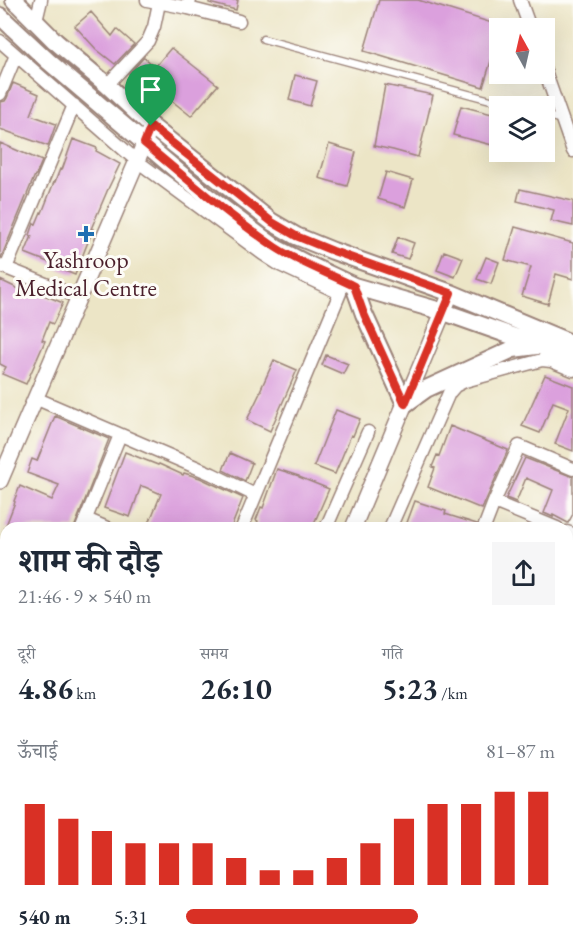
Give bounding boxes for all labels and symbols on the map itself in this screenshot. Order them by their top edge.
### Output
north arrow [489,18,555,84]
pin [125,64,176,126]
marker: Yashroop Medical Centre [77,225,95,243]
place label: Yashroop Medical Centre [15,244,157,303]

